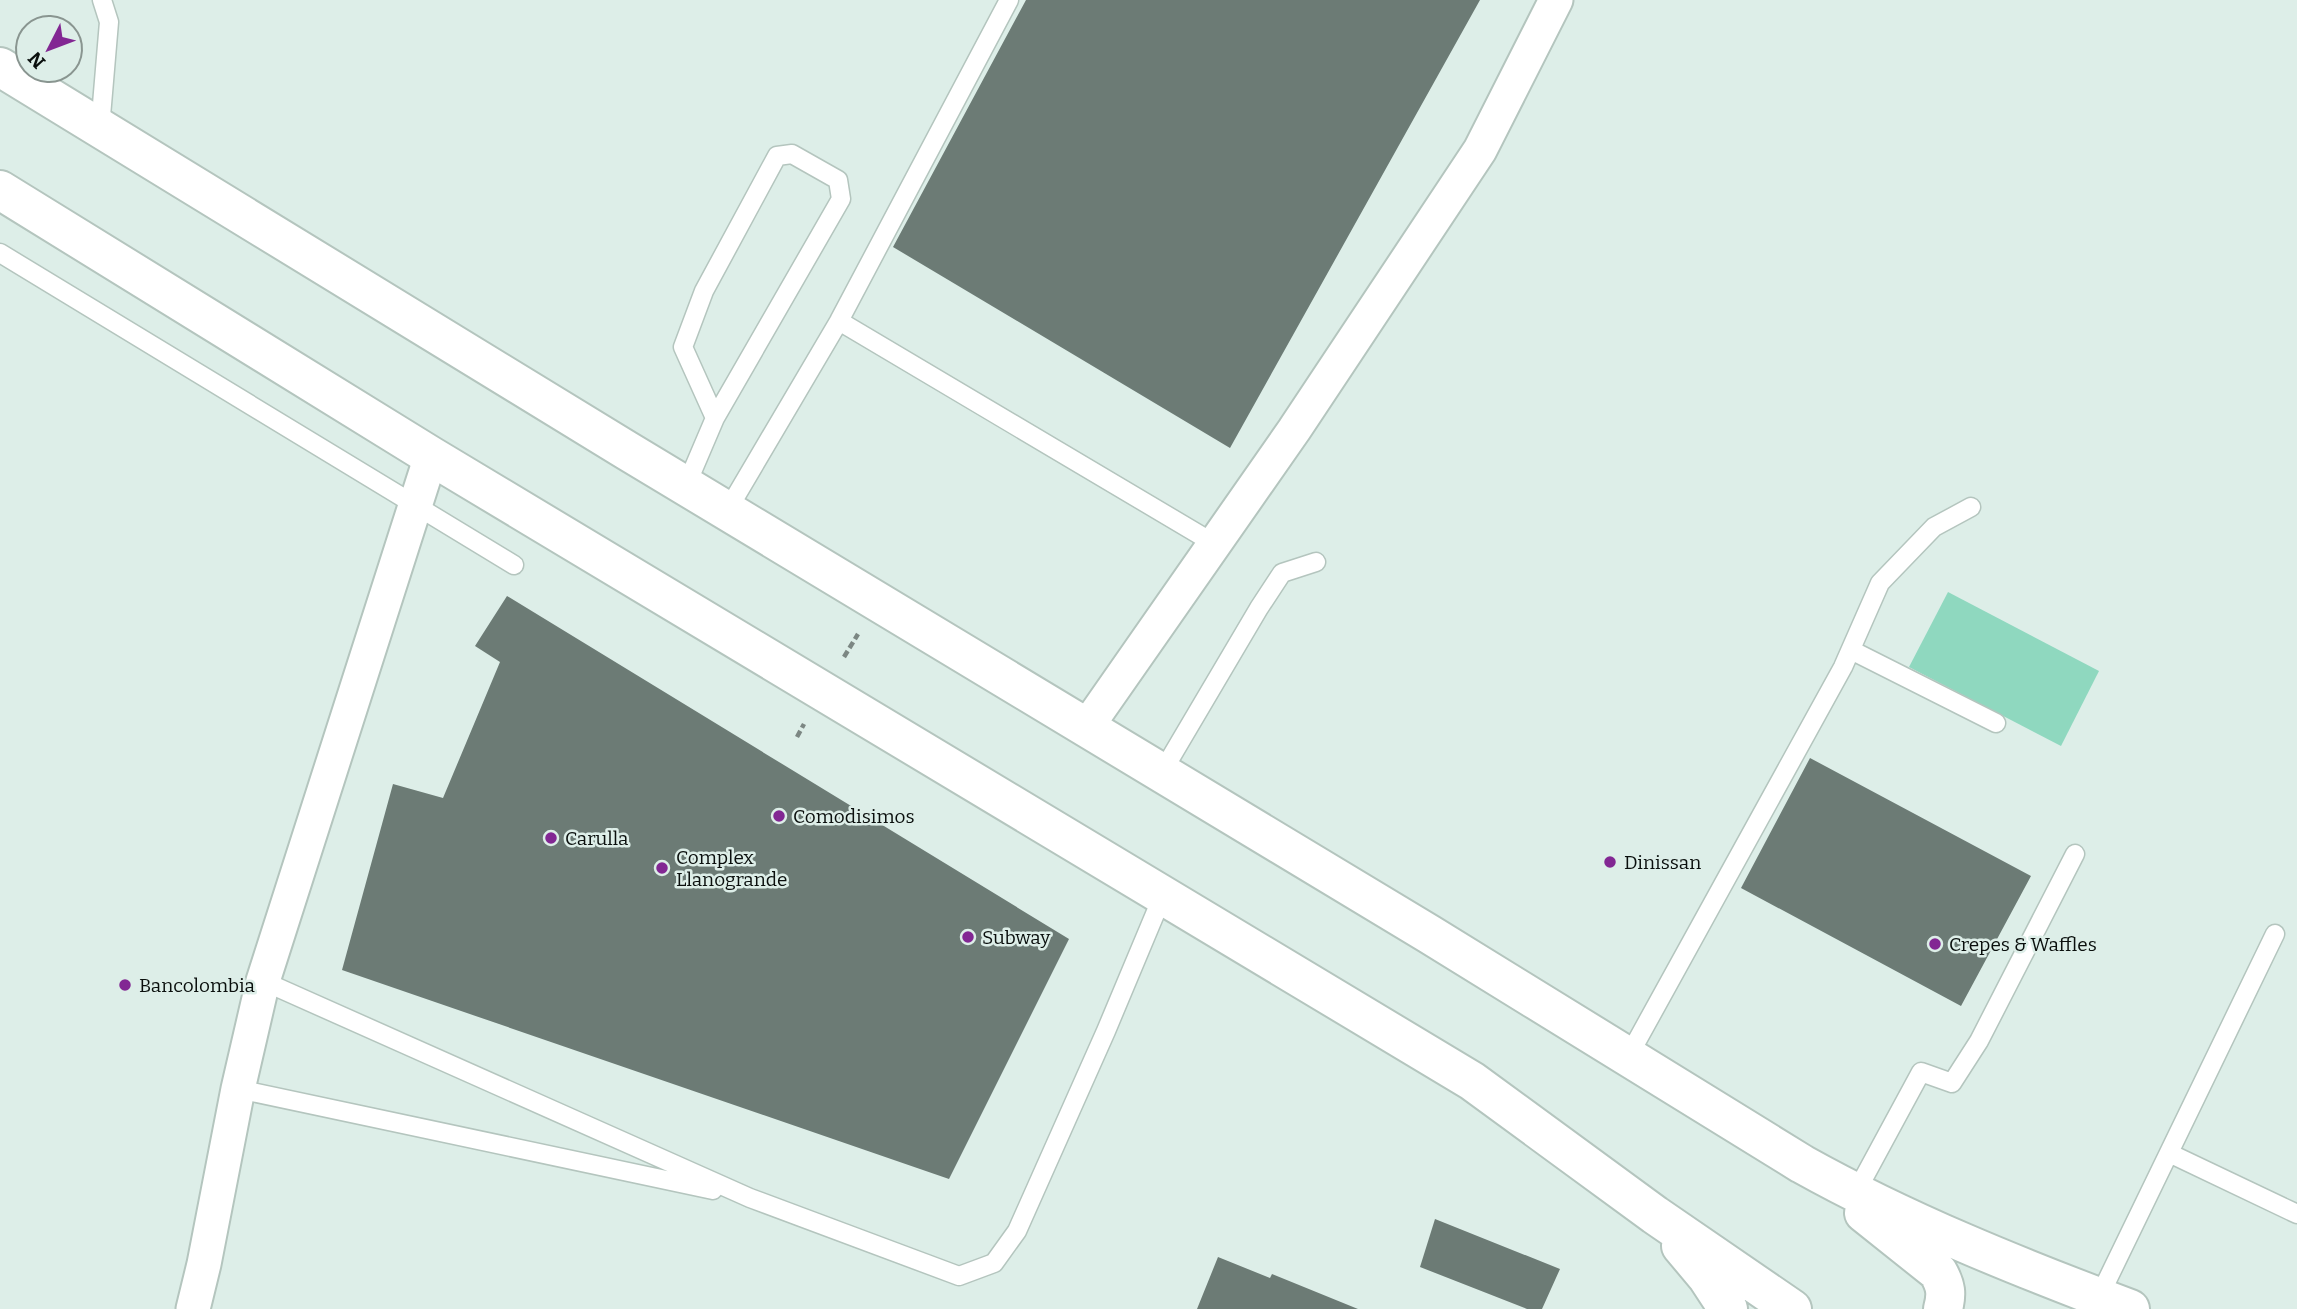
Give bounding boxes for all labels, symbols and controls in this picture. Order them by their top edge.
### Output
north arrow [14,14,84,84]
text: N [23,47,50,73]
place label: Comodisimos [793,805,915,828]
marker: Comodisimos [771,808,787,824]
place label: Carulla [565,827,629,850]
marker: Carulla [543,830,559,846]
place label: Complex Llanogrande [676,846,787,891]
place label: Dinissan [1624,851,1701,874]
marker: Dinissan [1602,854,1618,870]
marker: Complex Llanogrande [654,860,670,876]
place label: Subway [982,926,1051,949]
marker: Subway [960,929,976,945]
place label: Crepes & Waffles [1949,933,2097,956]
marker: Crepes & Waffles [1927,936,1943,952]
place label: Bancolombia [139,974,255,997]
marker: Bancolombia [117,977,133,993]

